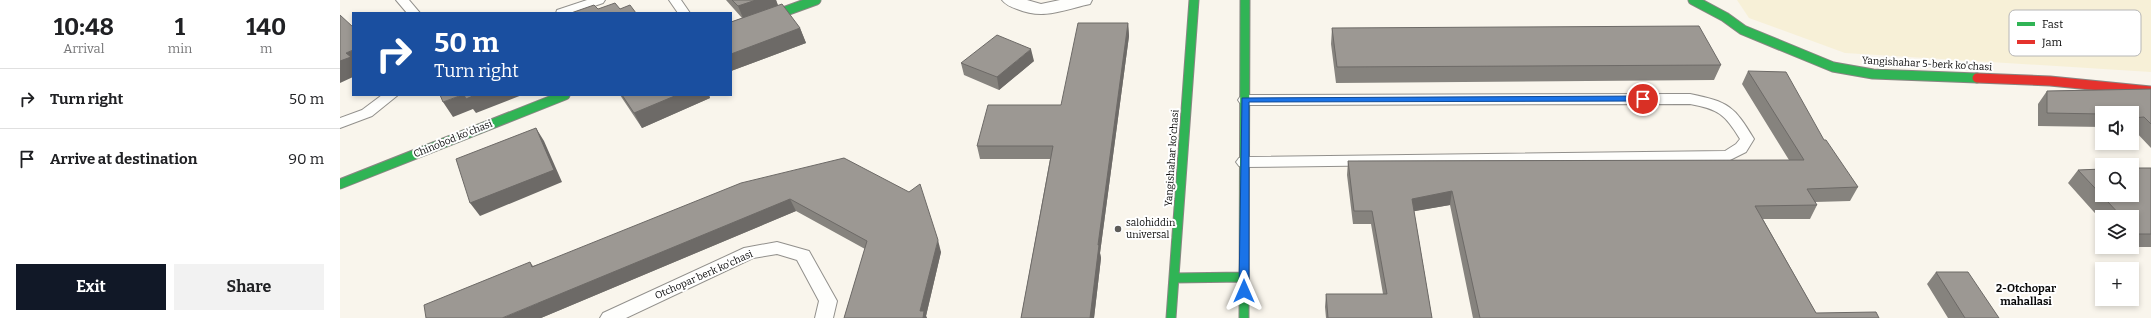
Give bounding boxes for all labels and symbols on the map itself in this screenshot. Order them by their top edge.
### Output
legend [2009,10,2141,56]
text: Fast [2042,18,2063,31]
text: Jam [2041,36,2062,49]
street label: Yangishahar 5-berk ko'chasi [1862,55,1992,73]
pin [1626,82,1660,116]
street label: Yangishahar ko‘chasi [1163,109,1181,207]
street label: Chinobod ko'chasi [412,118,494,160]
place label: salohiddin universal [1126,217,1176,241]
marker: salohiddin universal [1113,224,1123,234]
street label: Otchopar berk ko'chasi [653,248,755,302]
position arrow [1223,270,1265,312]
district label: 2-Otchopar mahallasi [1996,282,2057,308]

